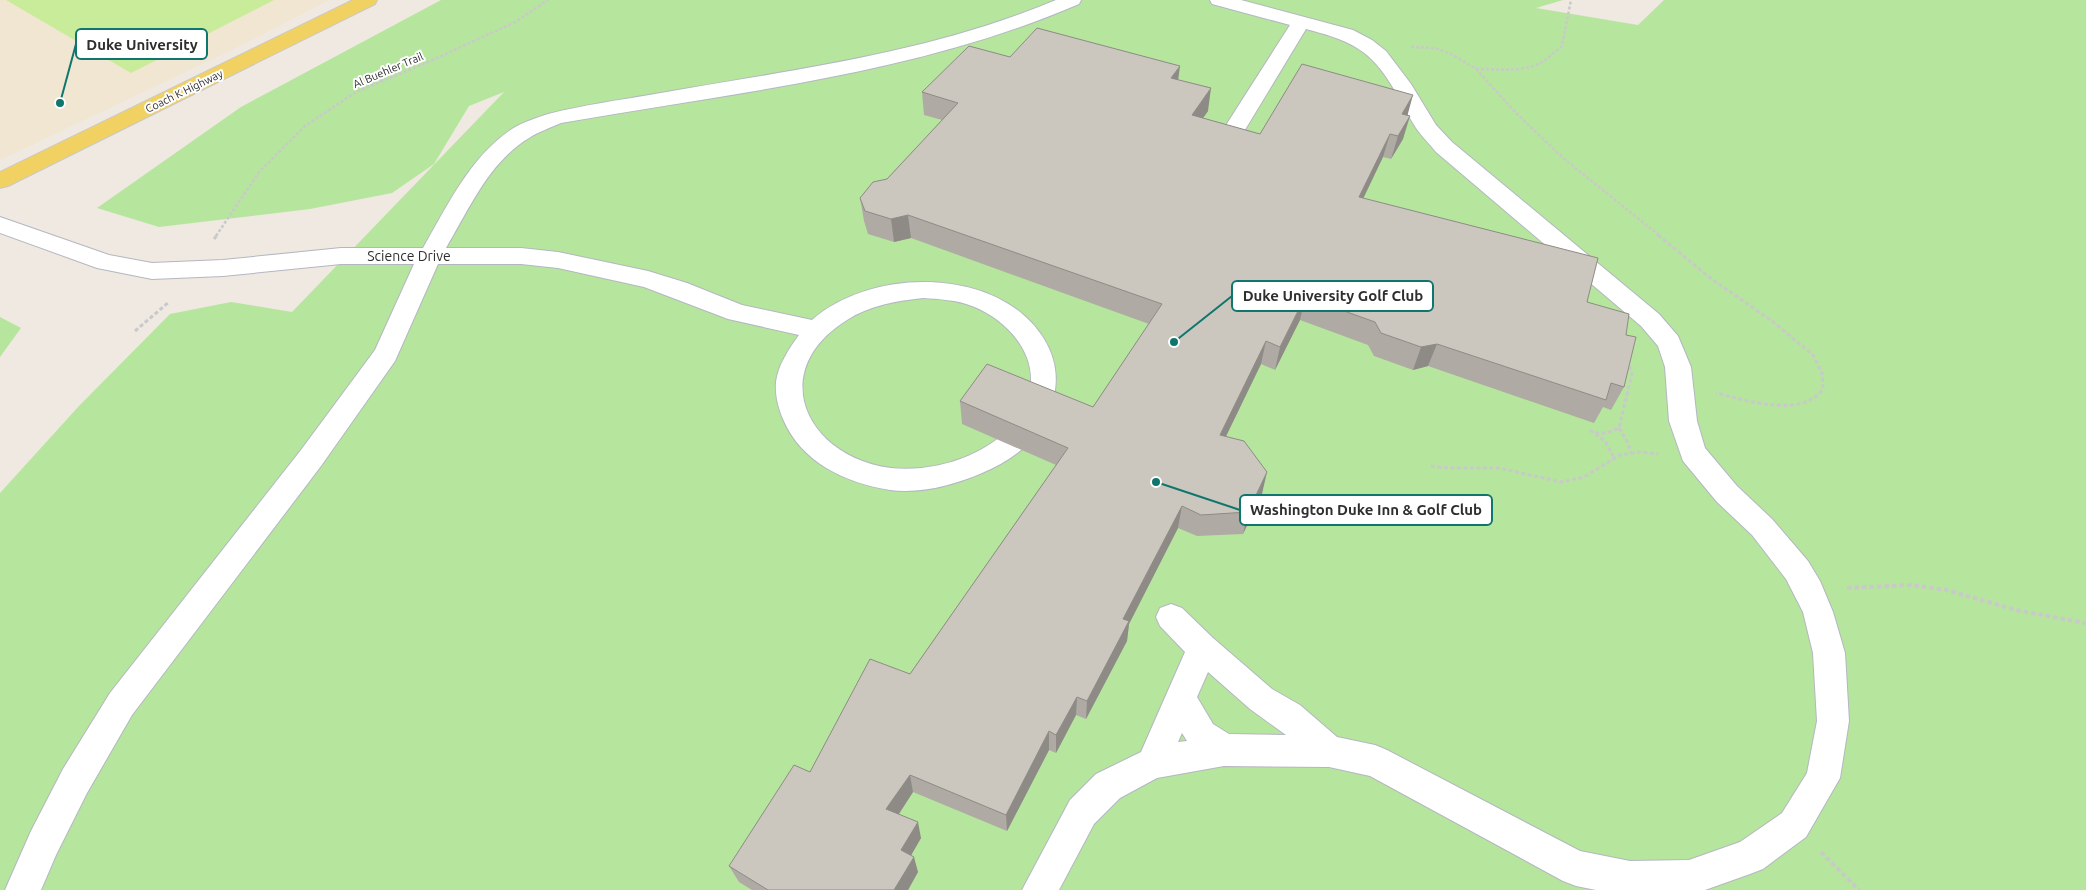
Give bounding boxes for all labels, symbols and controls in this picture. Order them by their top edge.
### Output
callout: Duke University [76,29,207,59]
text: Duke University [86,36,198,53]
street label: Al Buehler Trail [351,50,425,90]
street label: Coach K Highway [143,67,225,115]
street label: Science Drive [367,248,451,264]
callout: Duke University Golf Club [1232,281,1433,311]
text: Duke University Golf Club [1243,287,1423,304]
callout: Washington Duke Inn & Golf Club [1240,495,1492,525]
text: Washington Duke Inn & Golf Club [1250,501,1482,518]

